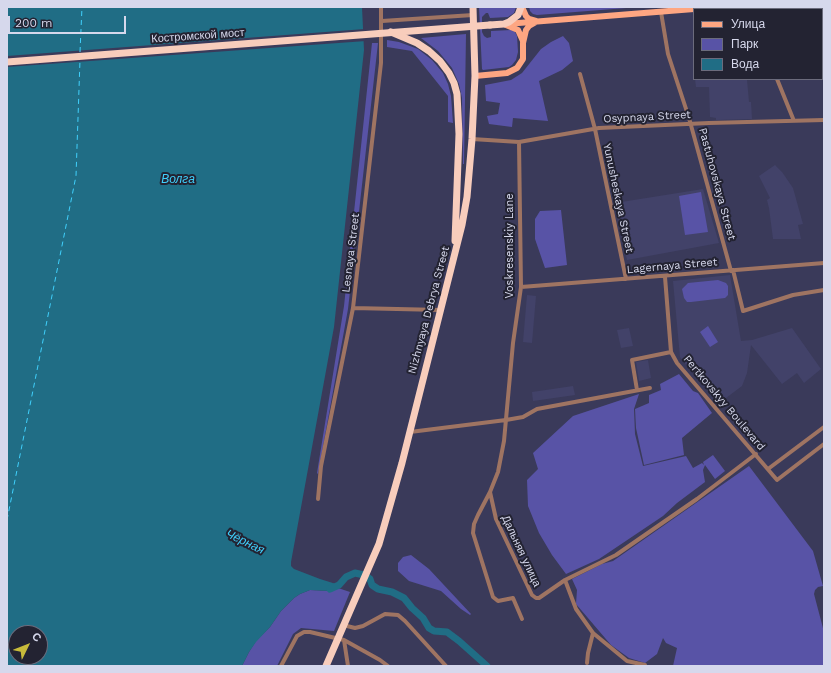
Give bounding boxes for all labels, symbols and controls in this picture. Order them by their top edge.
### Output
scale bar [10,8,128,34]
legend [693,8,823,80]
text: 200 m [15,16,52,30]
text: Улица [731,17,765,31]
street label: Костромской мост [151,26,245,46]
text: Парк [731,37,758,51]
text: Вода [731,57,759,71]
street label: Osypnaya Street [603,108,691,126]
street label: Pastuhovskaya Street [696,126,738,242]
street label: Yunusheskaya Street [600,142,636,254]
water label: Волга [161,172,195,186]
street label: Voskresenskiy Lane [503,193,517,299]
street label: Lesnaya Street [340,213,362,293]
street label: Nizhnyaya Debrya Street [406,245,452,375]
street label: Lagernaya Street [626,255,718,277]
street label: Pertkovskyy Boulevard [680,353,768,453]
street label: Дальняя улица [499,513,543,589]
water label: Чёрная [223,527,267,557]
north arrow [8,625,48,665]
text: С [29,630,44,644]

